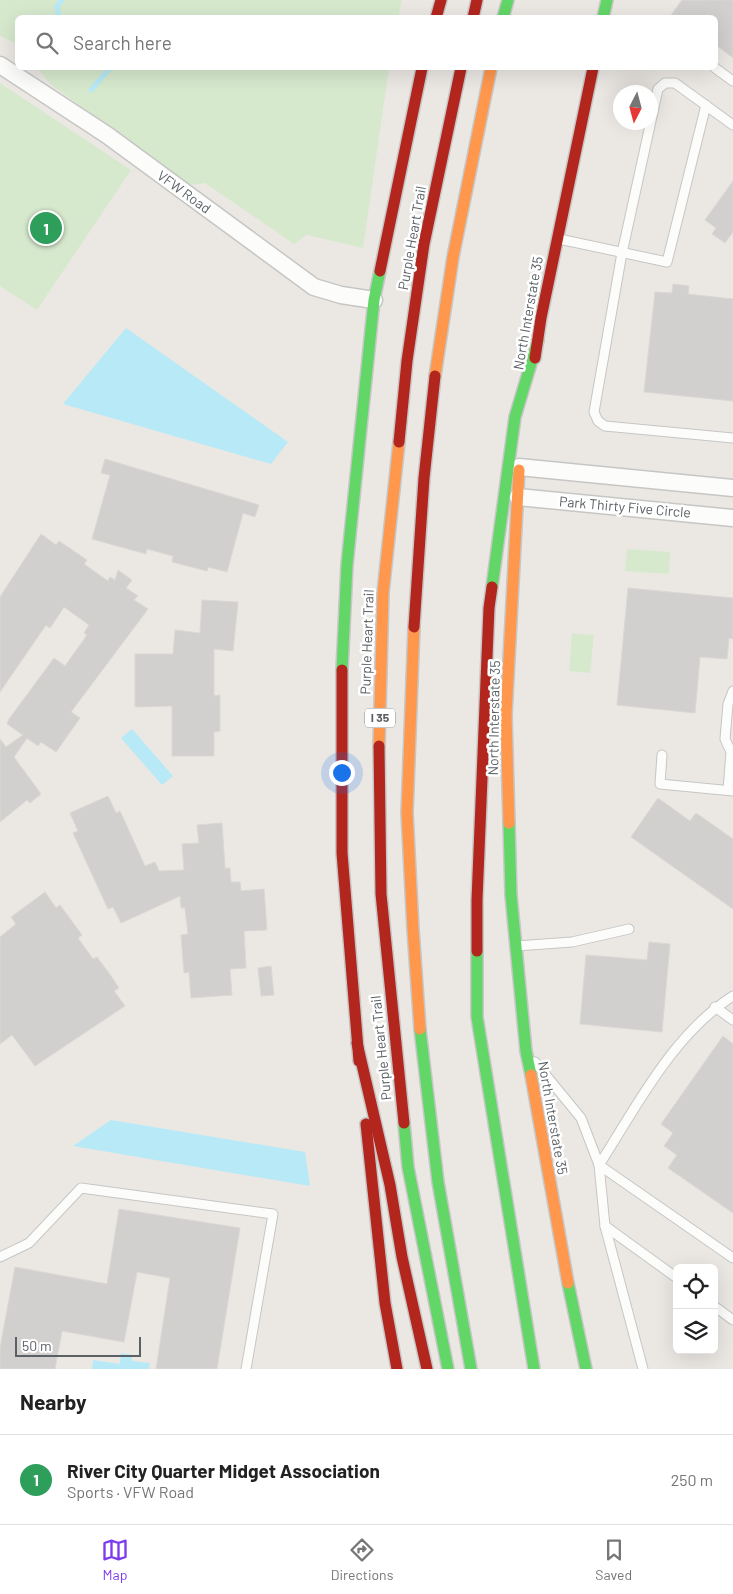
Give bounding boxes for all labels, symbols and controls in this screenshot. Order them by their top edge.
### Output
search box [15,15,718,70]
icon: search [33,29,61,57]
text: Search here [73,31,172,54]
north arrow [613,85,658,130]
street label: VFW Road [154,166,214,217]
street label: Purple Heart Trail [394,185,429,291]
pin: 1 [30,209,62,247]
street label: North Interstate 35 [509,255,546,371]
street label: Park Thirty Five Circle [558,492,692,521]
street label: Purple Heart Trail [356,589,377,695]
street label: North Interstate 35 [484,660,503,776]
road number: I 35 [365,708,395,728]
your location [329,760,355,786]
street label: Purple Heart Trail [367,995,394,1101]
street label: North Interstate 35 [535,1060,572,1176]
map controls [673,1264,718,1354]
button: locate [673,1264,718,1309]
button: layers [673,1309,718,1354]
scale bar [15,1334,141,1357]
text: 50 m [22,1337,51,1354]
text: Nearby [20,1389,86,1414]
text: River City Quarter Midget Association [67,1459,380,1482]
text: 1 [33,1470,39,1489]
text: 250 m [671,1470,713,1489]
text: Sports · VFW Road [67,1482,194,1501]
tab: Map [101,1536,129,1583]
tab: Directions [331,1536,393,1583]
tab: Saved [595,1536,632,1583]

